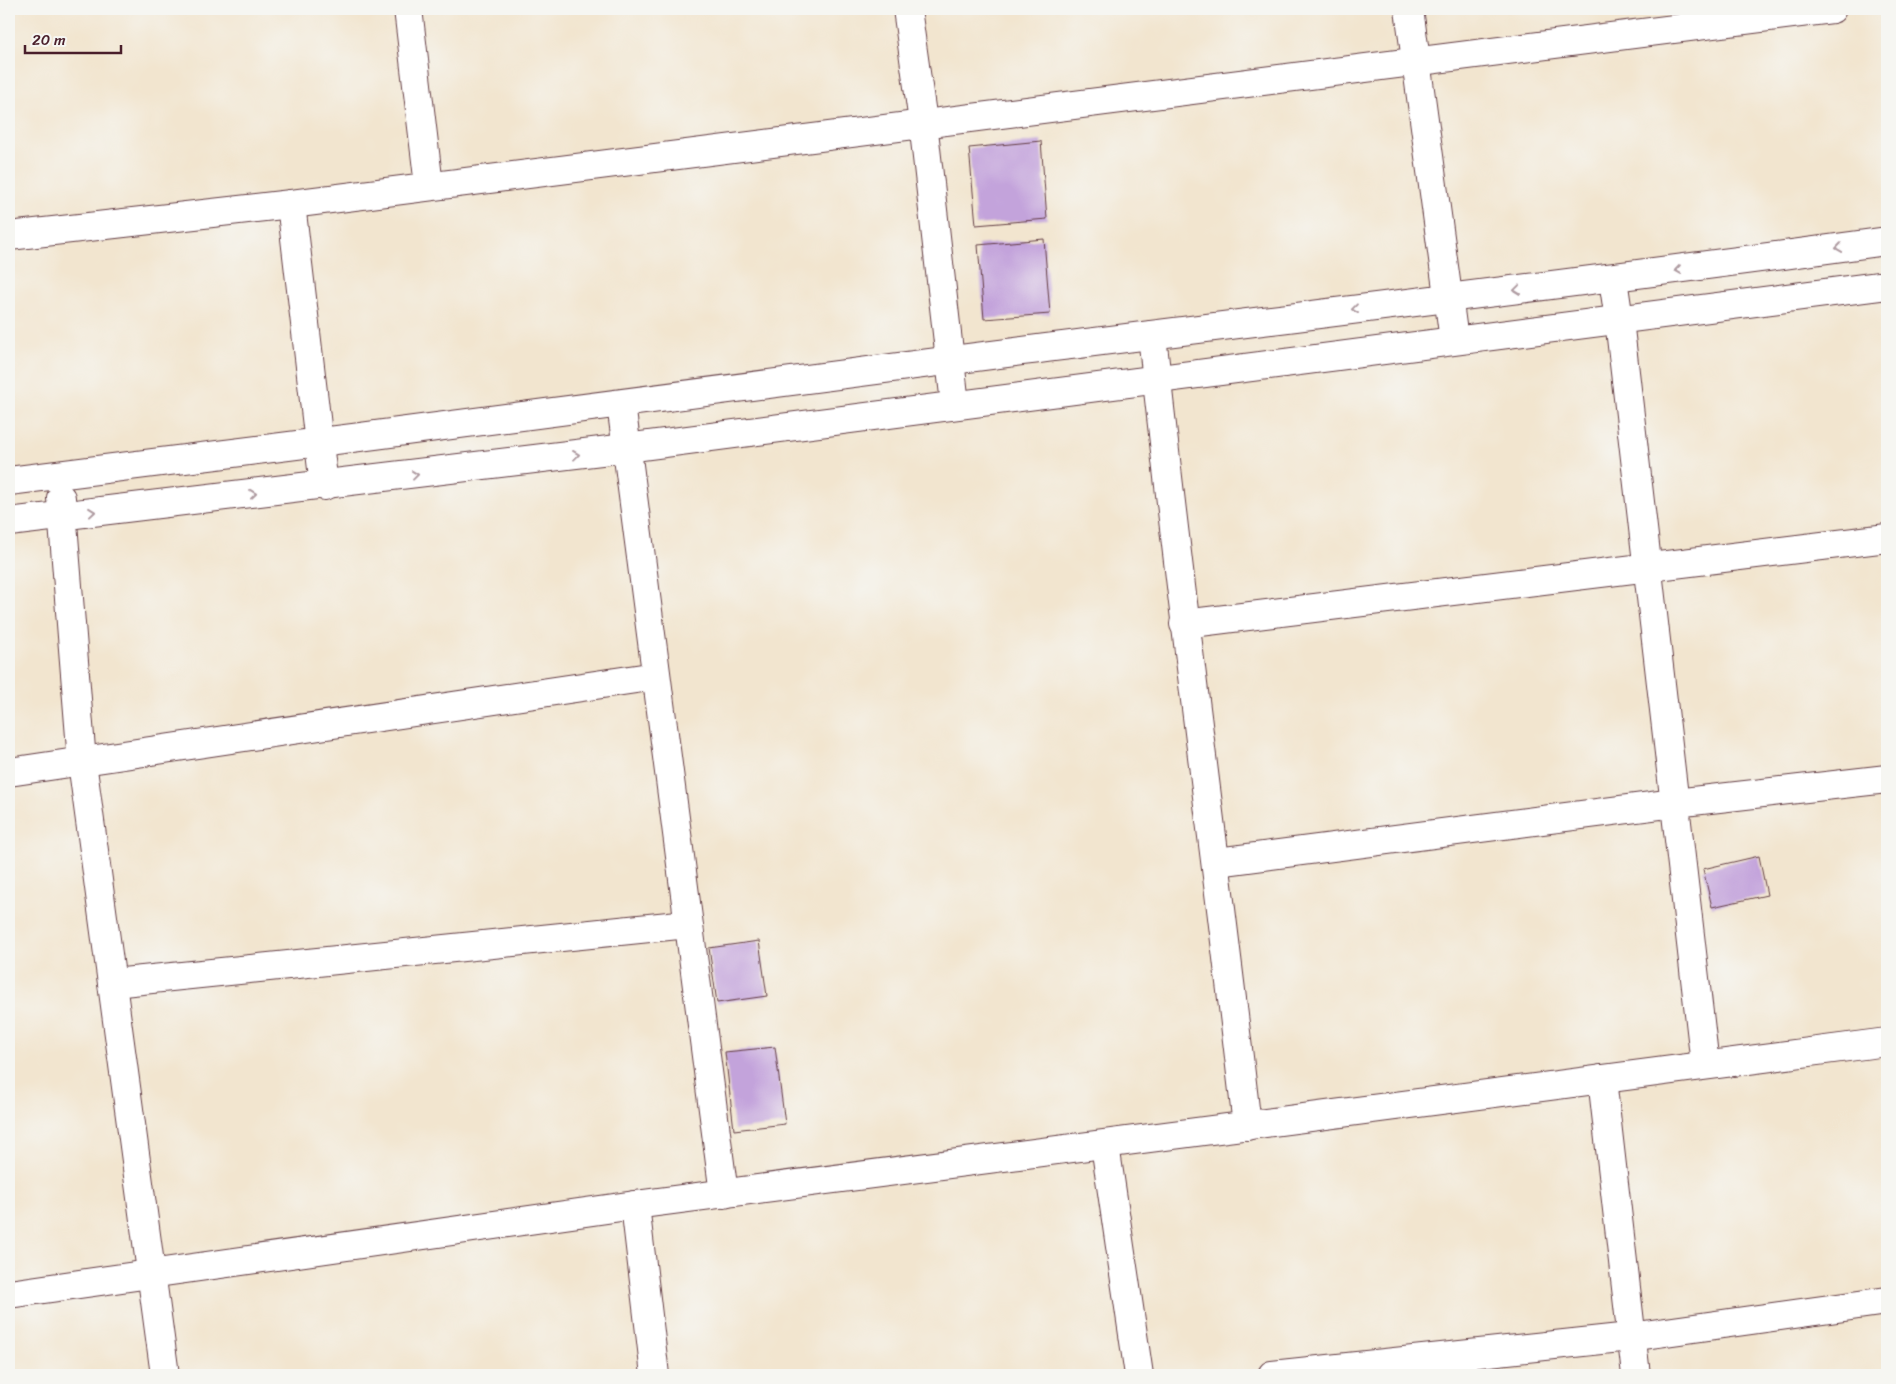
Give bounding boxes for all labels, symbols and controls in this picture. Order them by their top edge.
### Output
scale bar [25,22,121,54]
text: 20 m [32,27,66,53]
one-way arrow [1835,242,1843,252]
one-way arrow [1674,264,1682,274]
one-way arrow [1512,284,1520,295]
one-way arrow [1351,303,1359,314]
one-way arrow [572,450,580,460]
one-way arrow [410,470,419,480]
one-way arrow [250,489,258,500]
one-way arrow [88,507,96,518]

